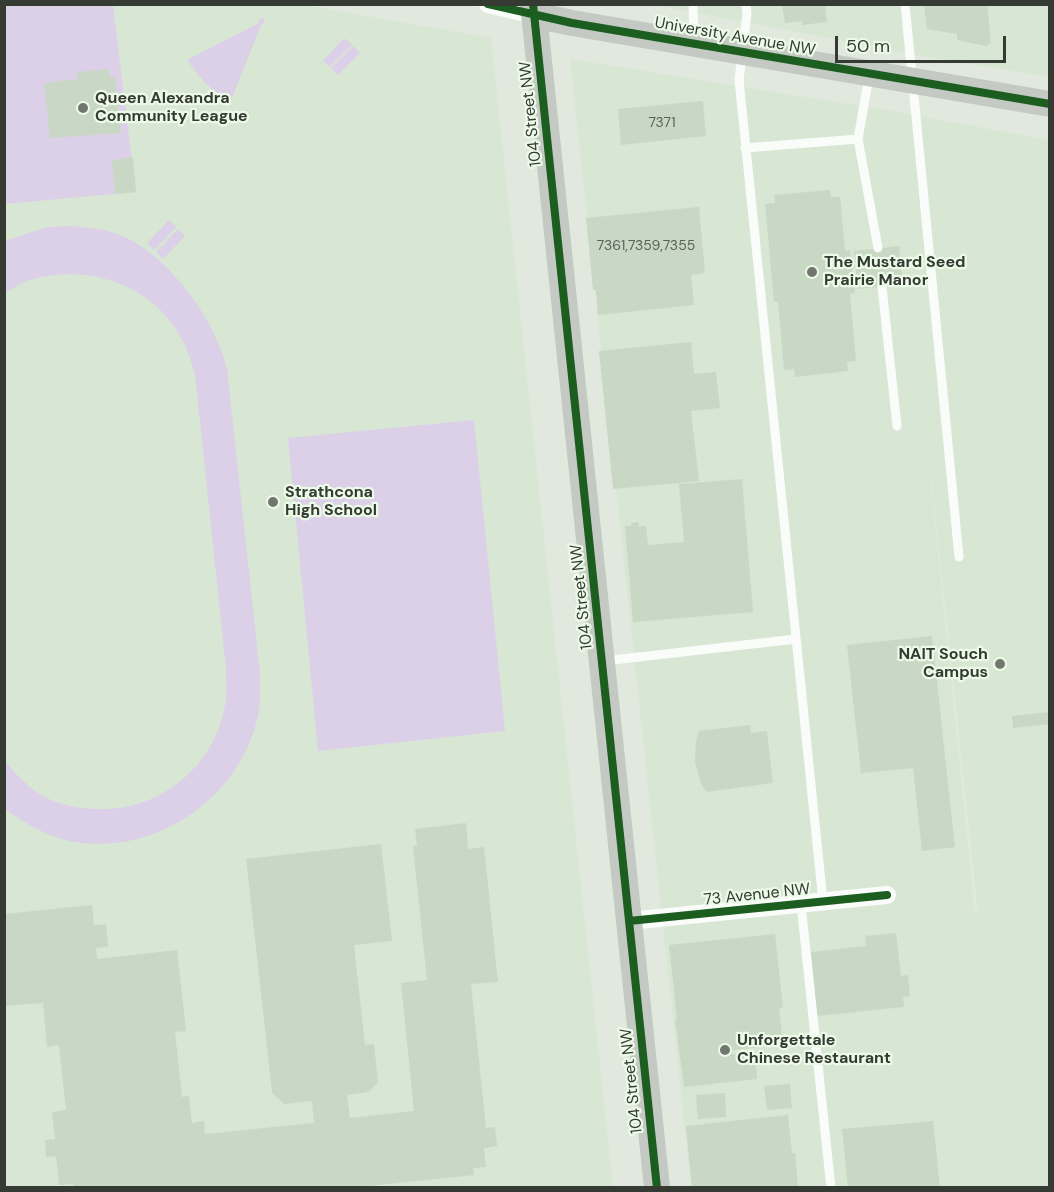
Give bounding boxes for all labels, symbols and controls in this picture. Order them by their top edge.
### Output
street label: University Avenue NW [653,13,817,61]
scale bar [838,24,1009,62]
text: 50 m [846,34,890,58]
street label: 104 Street NW [516,60,546,168]
place label: Queen Alexandra Community League [95,89,248,127]
marker: Queen Alexandra Community League [76,101,90,115]
house number: 7371 [648,115,676,131]
house number: 7361,7359,7355 [597,238,695,254]
place label: The Mustard Seed Prairie Manor [824,253,966,291]
marker: The Mustard Seed Prairie Manor [805,265,819,279]
place label: Strathcona High School [285,483,377,521]
marker: Strathcona High School [266,495,280,509]
street label: 104 Street NW [567,543,597,651]
place label: NAIT Souch Campus [898,645,988,683]
marker: NAIT Souch Campus [993,657,1007,671]
street label: 73 Avenue NW [703,880,811,910]
street label: 104 Street NW [617,1027,647,1135]
place label: Unforgettale Chinese Restaurant [737,1031,891,1069]
marker: Unforgettale Chinese Restaurant [718,1043,732,1057]

